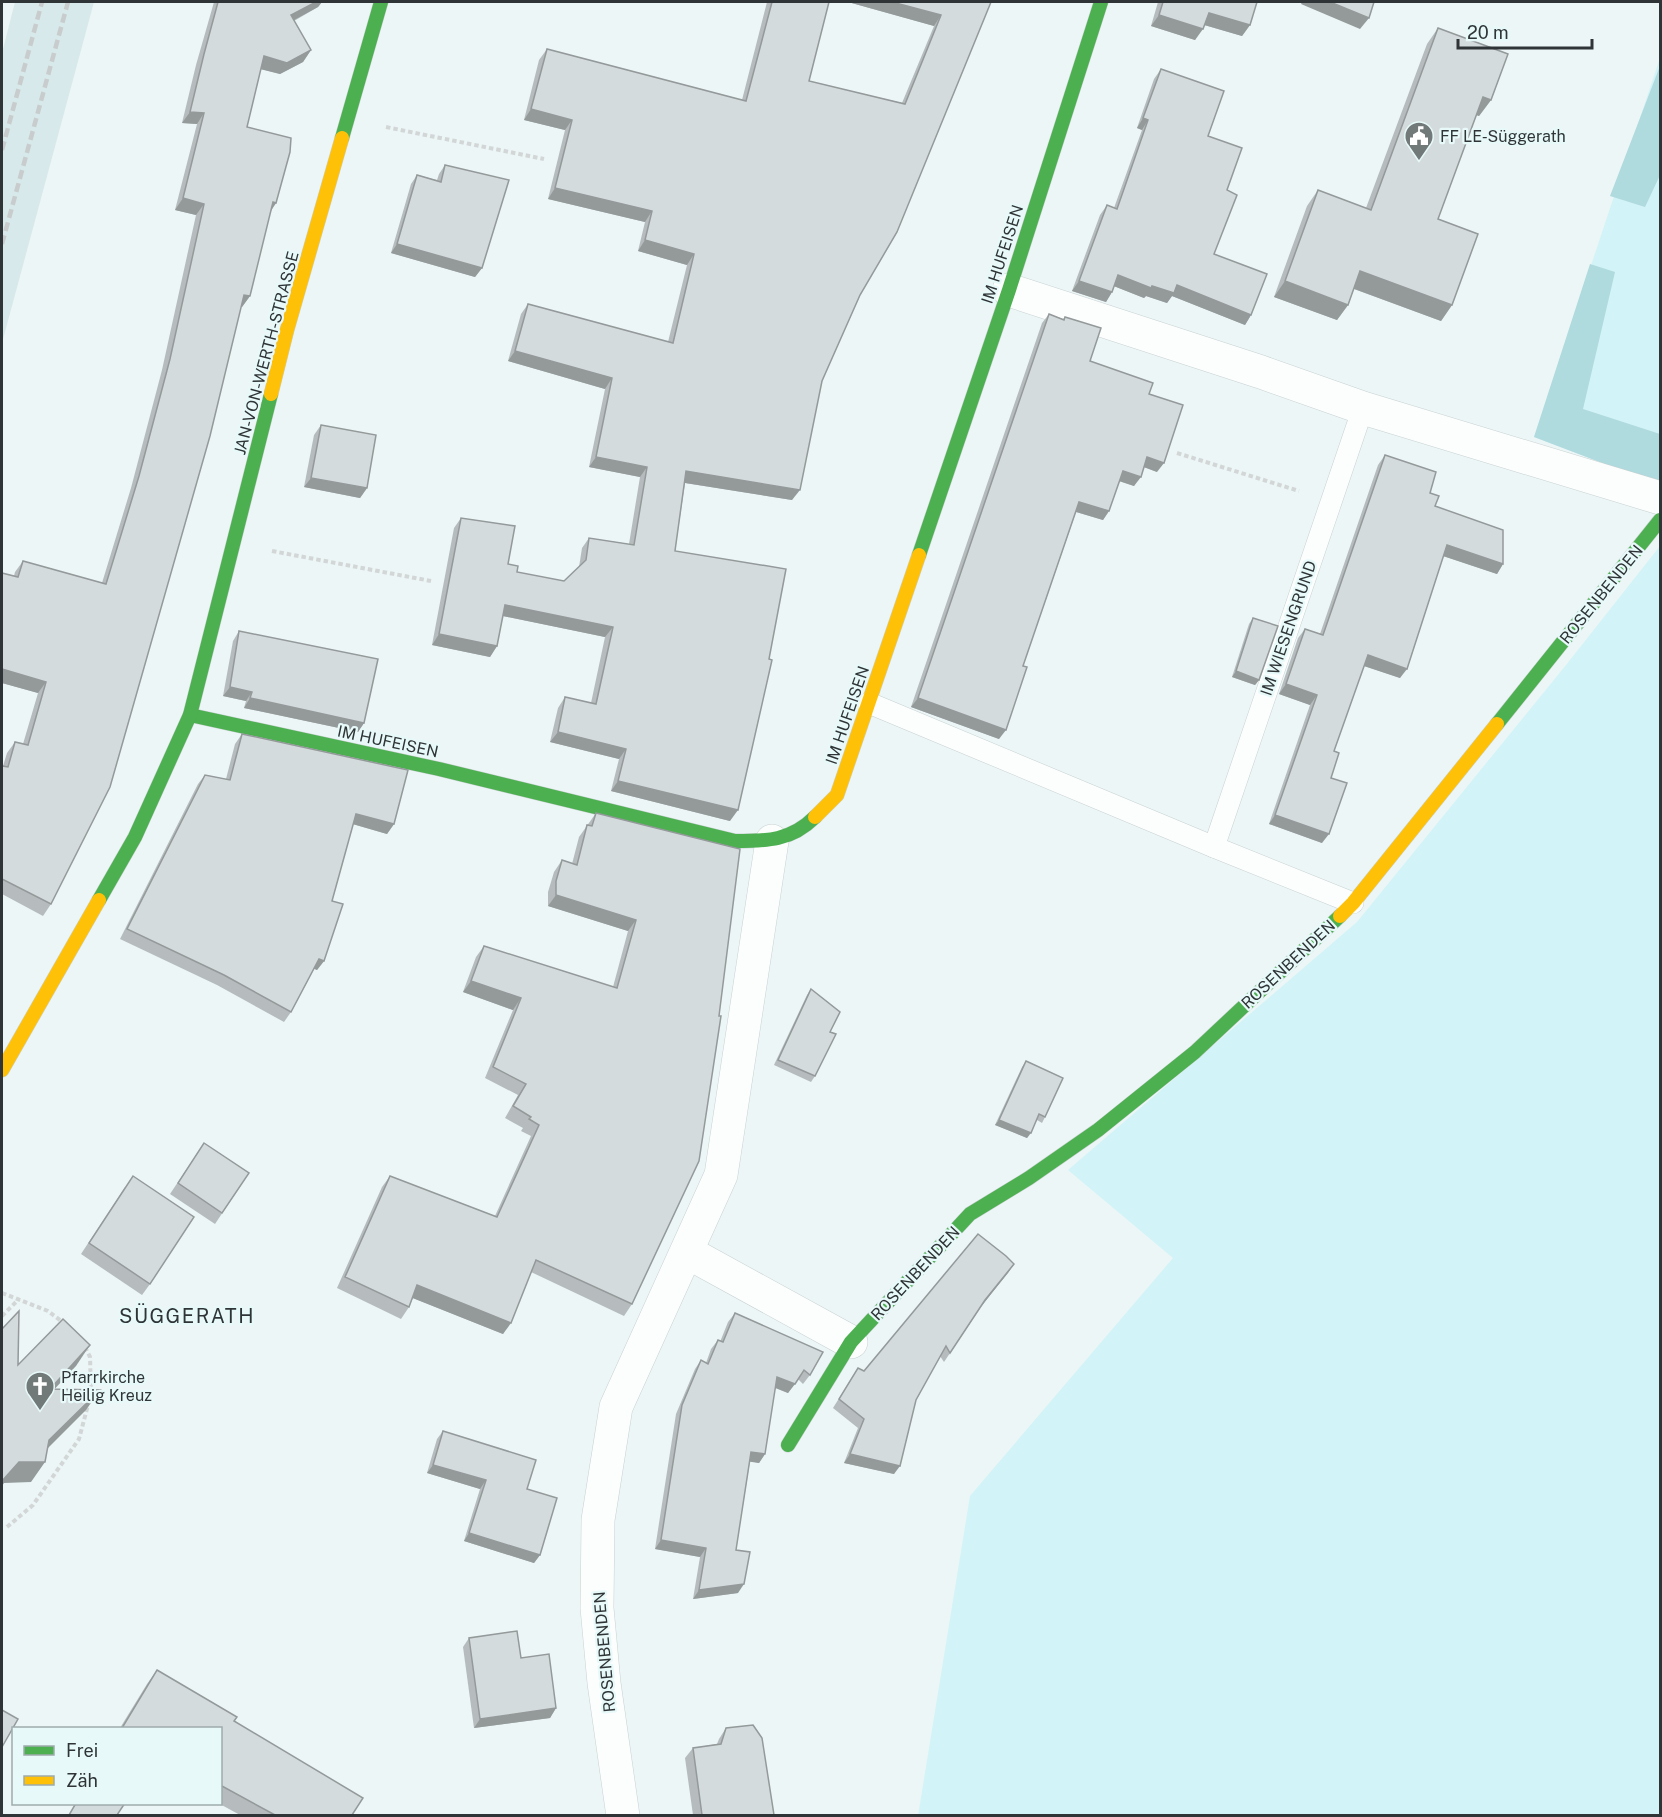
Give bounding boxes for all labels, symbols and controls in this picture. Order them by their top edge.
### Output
scale bar [1458,12,1592,50]
text: 20 m [1467,22,1509,43]
public building icon: FF LE-Süggerath [1403,120,1435,162]
place label: FF LE-Süggerath [1440,127,1566,146]
street label: IM HUFEISEN [978,202,1027,306]
street label: JAN-VON-WERTH-STRASSE [230,249,303,457]
street label: ROSENBENDEN [1556,541,1647,647]
street label: IM WIESENGRUND [1256,558,1320,698]
street label: IM HUFEISEN [822,663,873,767]
street label: IM HUFEISEN [336,722,440,761]
street label: ROSENBENDEN [1238,916,1339,1013]
street label: ROSENBENDEN [867,1223,964,1324]
district label: SÜGGERATH [119,1303,255,1328]
place label: Pfarrkirche Heilig Kreuz [61,1368,152,1405]
church icon: Pfarrkirche Heilig Kreuz [24,1370,56,1412]
street label: ROSENBENDEN [590,1591,619,1713]
legend [12,1727,222,1805]
text: Frei [66,1740,98,1761]
text: Zäh [66,1770,98,1791]

